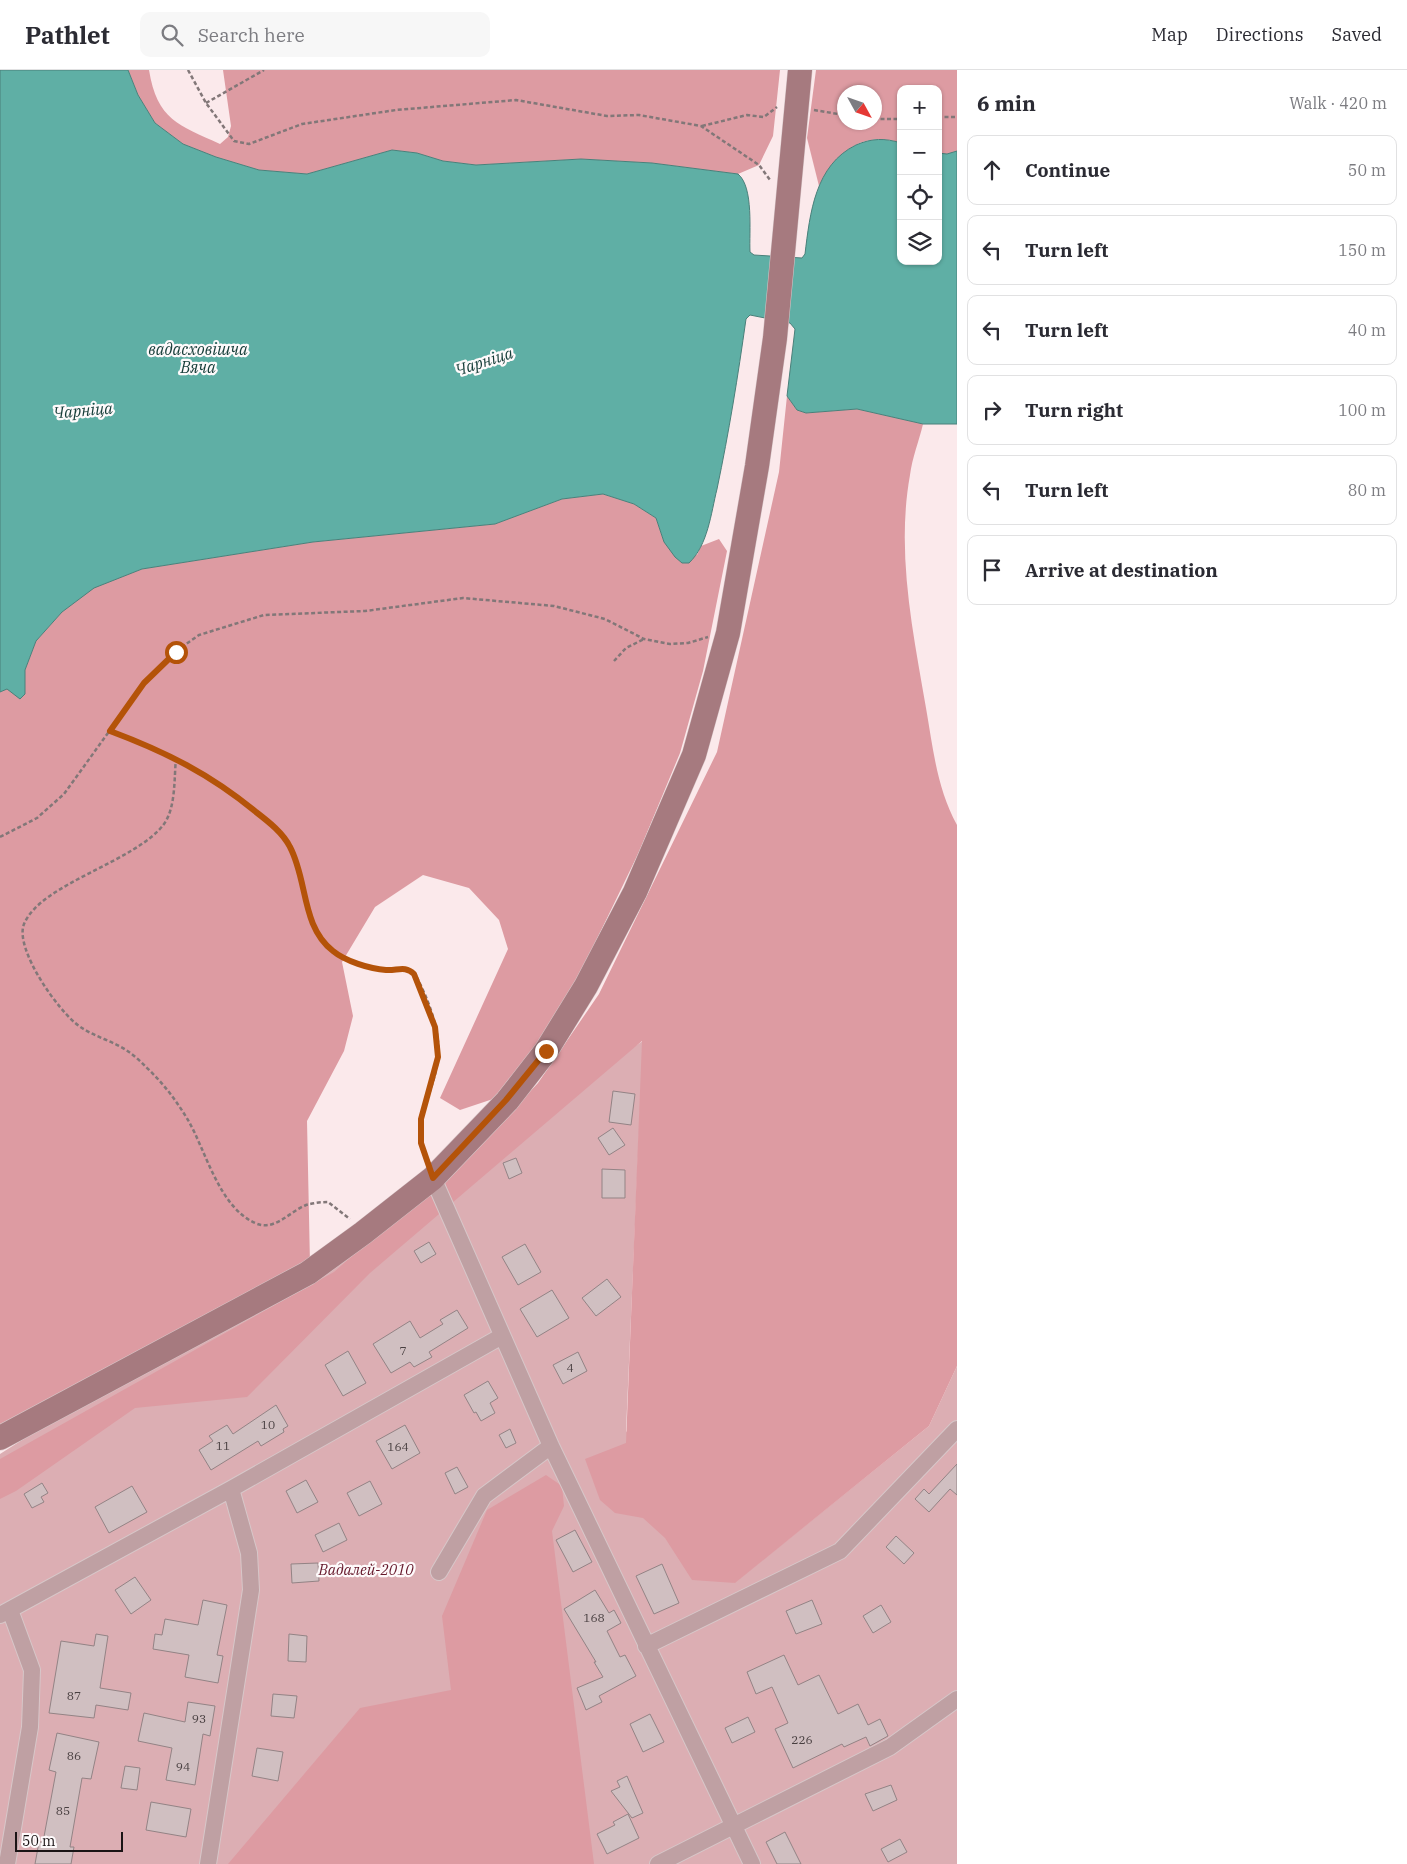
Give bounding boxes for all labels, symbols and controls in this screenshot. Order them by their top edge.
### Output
search box [140,12,490,57]
text: Pathlet [25,19,110,51]
icon: search [158,21,186,49]
text: Search here [198,23,305,47]
text: Map [1151,23,1188,46]
text: Directions [1216,23,1304,46]
text: Saved [1332,23,1382,46]
north arrow [837,85,882,130]
map controls [897,85,942,265]
button: + [897,85,942,130]
text: 6 min [977,89,1036,117]
text: Walk · 420 m [1289,93,1387,113]
button: − [897,130,942,175]
icon: ahead [978,156,1006,184]
text: Continue [1025,158,1110,182]
text: 50 m [1348,160,1386,180]
button: locate [897,175,942,220]
button: layers [897,220,942,265]
icon: left [978,236,1006,264]
text: Turn left [1025,238,1108,262]
text: 150 m [1338,240,1386,260]
icon: left [978,316,1006,344]
text: Turn left [1025,318,1108,342]
text: 40 m [1348,320,1386,340]
water label: вадасховішча Вяча [148,339,248,377]
water label: Чарніца [453,342,516,380]
icon: right [978,396,1006,424]
water label: Чарніца [52,397,114,423]
text: Turn right [1025,398,1123,422]
text: 100 m [1338,400,1386,420]
icon: left [978,476,1006,504]
text: Turn left [1025,478,1108,502]
text: 80 m [1348,480,1386,500]
icon: arrive [978,556,1006,584]
text: Arrive at destination [1025,558,1218,582]
route start [165,641,188,664]
route end [535,1040,558,1063]
house number: 7 [399,1343,407,1358]
house number: 4 [566,1360,574,1375]
house number: 10 [261,1417,275,1432]
house number: 11 [216,1438,230,1453]
house number: 164 [387,1439,409,1454]
park label: Вадалей-2010 [317,1560,414,1579]
house number: 168 [583,1610,605,1625]
house number: 87 [67,1688,81,1703]
house number: 93 [192,1711,206,1726]
house number: 226 [791,1732,813,1747]
house number: 86 [67,1748,81,1763]
house number: 94 [176,1759,190,1774]
house number: 85 [56,1803,70,1818]
scale bar [15,1829,122,1852]
text: 50 m [22,1832,55,1850]

